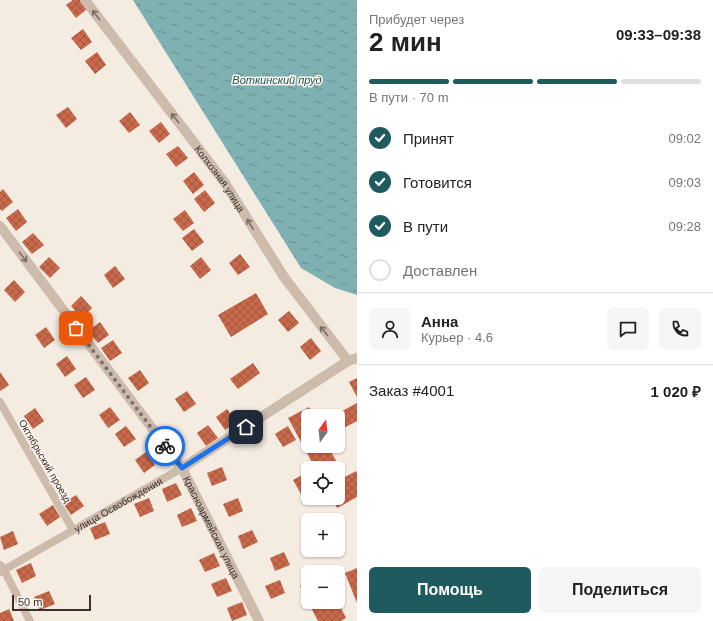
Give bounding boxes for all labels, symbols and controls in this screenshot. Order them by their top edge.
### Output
one-way arrow [92,9,100,20]
text: Прибудет через [369,12,464,27]
text: 09:33–09:38 [616,26,701,43]
text: 2 мин [369,27,442,57]
water label: Воткинский пруд [232,74,322,86]
text: В пути · 70 m [369,90,449,105]
one-way arrow [171,112,179,123]
icon: check [369,127,391,149]
text: Принят [403,130,454,147]
text: 09:02 [668,131,701,146]
street label: Колхозная улица [193,143,247,214]
icon: check [369,171,391,193]
text: Готовится [403,174,472,191]
text: 09:03 [668,175,701,190]
icon: check [369,215,391,237]
one-way arrow [246,218,254,230]
text: В пути [403,218,448,235]
text: 09:28 [668,219,701,234]
one-way arrow [19,252,28,263]
text: Доставлен [403,262,477,279]
button: person [369,308,411,350]
button: chat [607,308,649,350]
button: phone [659,308,701,350]
pin [59,311,93,345]
text: Анна [421,313,458,330]
icon: bag [65,317,87,339]
one-way arrow [319,325,328,336]
text: Курьер · 4.6 [421,330,493,345]
text: Заказ #4001 [369,382,454,399]
text: 1 020 ₽ [651,383,701,400]
north arrow [301,409,345,453]
map controls [301,409,345,609]
pin [229,410,263,444]
icon: home [235,416,257,438]
street label: Октябрьский проезд [17,417,73,505]
courier [145,426,185,466]
icon: bike [154,435,176,457]
button: locate [301,461,345,505]
street label: Красноармейская улица [181,474,242,581]
street label: улица Освобождения [72,475,164,534]
button: + [301,513,345,557]
button: − [301,565,345,609]
button: Помощь [369,567,531,613]
button: Поделиться [539,567,701,613]
scale bar [12,593,91,612]
text: 50 m [18,596,42,608]

